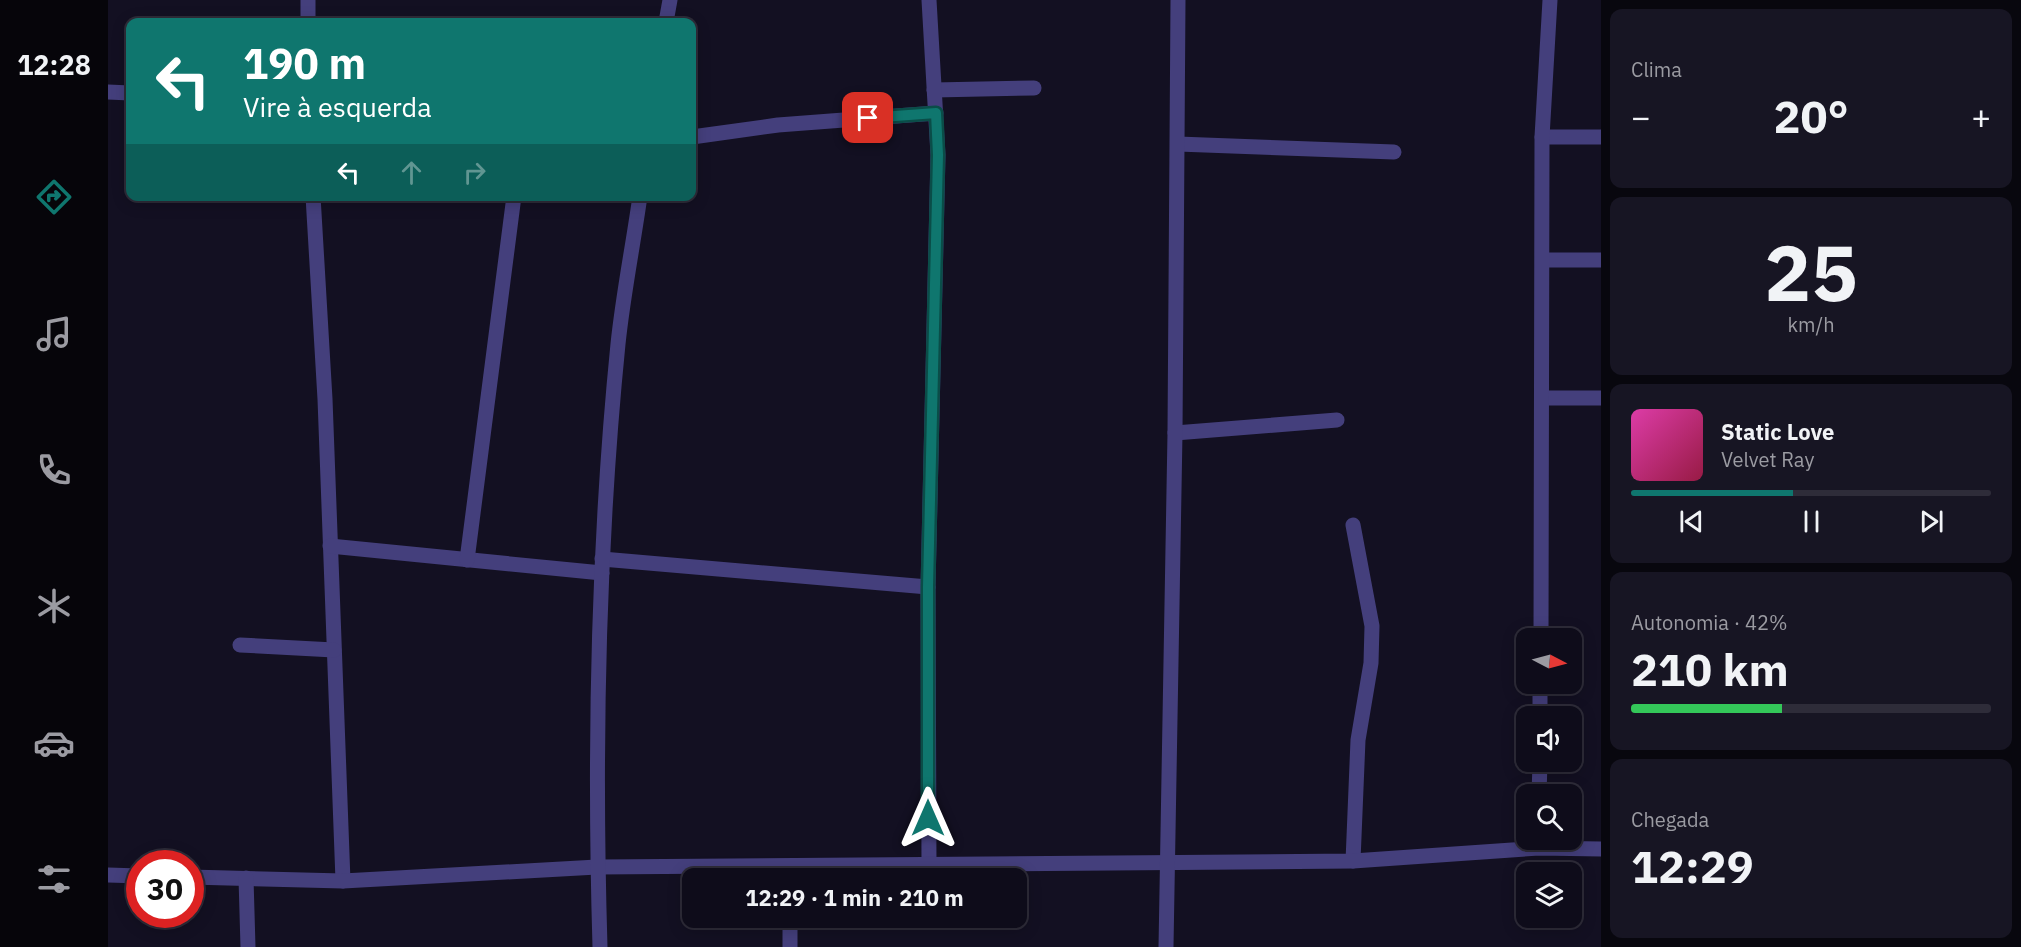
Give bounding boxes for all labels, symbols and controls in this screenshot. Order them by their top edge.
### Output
text: 190 m [243,36,366,91]
icon: left [144,42,222,120]
text: 12:28 [17,47,91,82]
text: Clima [1631,56,1682,83]
text: 20° [1773,87,1849,145]
text: Vire à esquerda [243,89,432,124]
pin [842,92,893,143]
text: − [1631,95,1651,138]
text: + [1971,95,1991,138]
icon: arrive [851,101,884,134]
icon: left [332,156,365,189]
icon: ahead [395,156,428,189]
icon: right [458,156,491,189]
icon: directions [33,176,75,218]
text: 25 [1764,221,1858,322]
text: km/h [1787,311,1835,338]
icon: music [33,313,75,355]
text: Static Love [1721,417,1834,446]
text: Velvet Ray [1721,446,1814,473]
icon: phone [33,449,75,491]
icon: previous [1675,505,1708,538]
icon: pause [1795,505,1828,538]
icon: next [1915,505,1948,538]
icon: climate [33,585,75,627]
text: Autonomia · 42% [1631,609,1788,636]
north arrow [1516,628,1582,694]
map controls [1516,628,1582,928]
text: 210 km [1631,640,1789,698]
button: sound [1516,706,1582,772]
icon: car [33,722,75,764]
button: search [1516,784,1582,850]
position arrow [896,786,960,850]
text: Chegada [1631,806,1709,833]
text: 12:29 [1631,837,1754,895]
speed limit sign: 30 [126,850,204,928]
icon: filters [33,858,75,900]
button: layers [1516,862,1582,928]
text: 12:29 · 1 min · 210 m [745,883,964,912]

